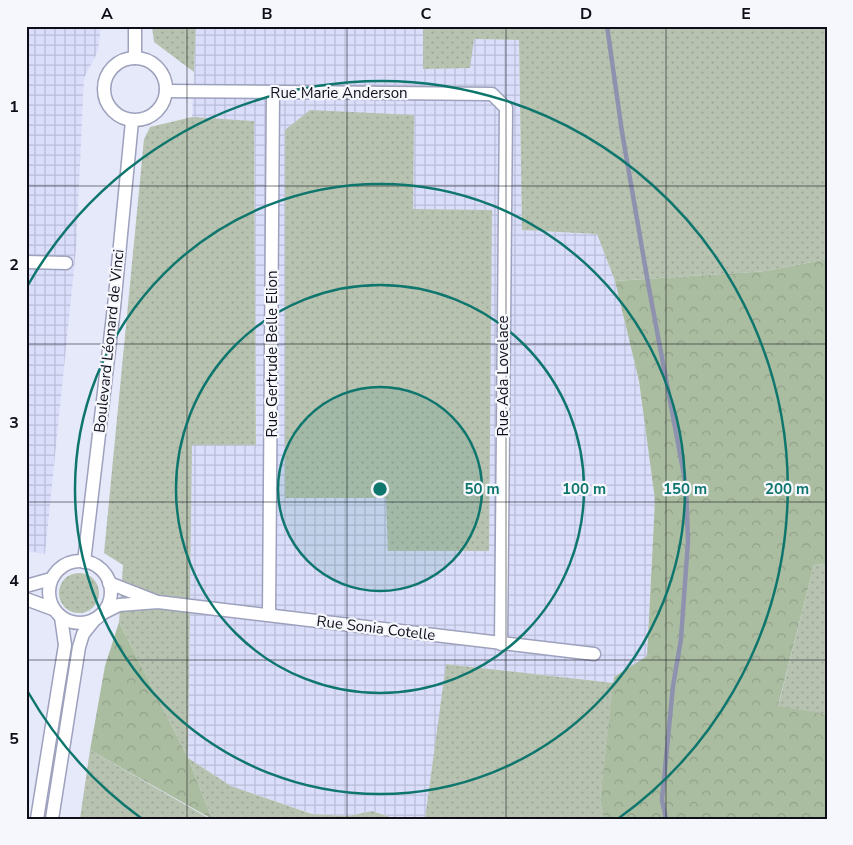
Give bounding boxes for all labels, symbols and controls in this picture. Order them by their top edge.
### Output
text: A [101,3,113,25]
text: B [261,3,273,25]
text: C [421,3,432,25]
text: D [580,3,592,25]
text: E [741,3,751,25]
street label: Rue Marie Anderson [270,83,408,103]
text: 1 [9,96,19,118]
street label: Boulevard Léonard de Vinci [89,248,129,434]
text: 2 [9,254,19,276]
street label: Rue Gertrude Belle Elion [262,271,282,437]
street label: Rue Ada Lovelace [493,316,513,436]
text: 3 [9,412,19,434]
text: 50 m [464,479,500,499]
text: 100 m [562,479,606,499]
text: 150 m [663,479,707,499]
text: 200 m [765,479,809,499]
centre of rings [371,480,389,498]
text: 4 [9,570,19,592]
street label: Rue Sonia Cotelle [316,611,437,645]
text: 5 [9,728,19,750]

